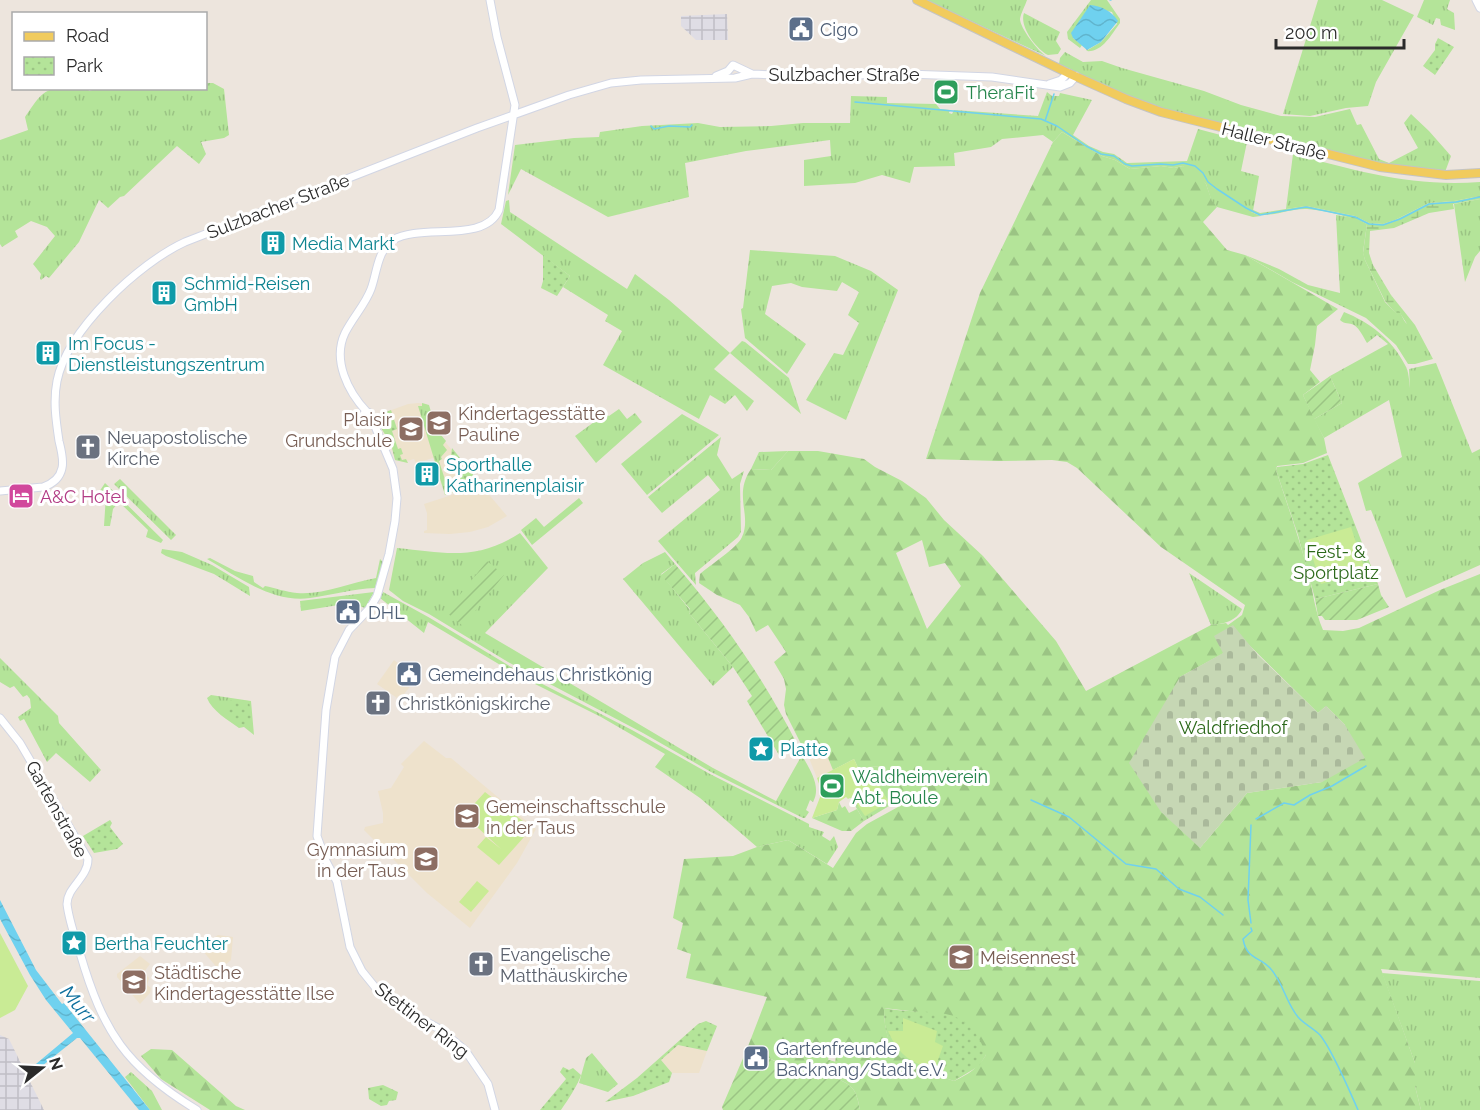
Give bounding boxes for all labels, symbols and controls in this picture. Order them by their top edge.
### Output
legend [12,12,207,90]
scale bar [1276,12,1404,50]
public building icon: Cigo [786,14,816,44]
place label: Cigo [820,19,858,40]
text: 200 m [1285,22,1338,43]
text: Road [66,25,109,46]
text: Park [66,55,103,76]
street label: Sulzbacher Straße [768,64,920,85]
sports icon: TheraFit [931,77,961,107]
place label: TheraFit [966,82,1035,103]
street label: Haller Straße [1219,118,1329,164]
street label: Sulzbacher Straße [204,169,353,243]
building icon: Media Markt [258,228,288,258]
place label: Media Markt [292,233,395,254]
place label: Schmid-Reisen GmbH [184,273,310,315]
building icon: Schmid-Reisen GmbH [149,278,179,308]
place label: Im Focus - Dienstleistungszentrum [68,333,265,375]
building icon: Im Focus - Dienstleistungszentrum [33,338,63,368]
place label: Kindertagesstätte Pauline [458,403,606,445]
school or university icon: Kindertagesstätte Pauline [424,408,454,438]
place label: Plaisir Grundschule [285,409,393,451]
school or university icon: Plaisir Grundschule [396,414,426,444]
place label: Neuapostolische Kirche [107,427,248,469]
church icon: Neuapostolische Kirche [73,432,103,462]
place label: Sporthalle Katharinenplaisir [446,454,585,496]
building icon: Sporthalle Katharinenplaisir [412,459,442,489]
hotel icon: A&C Hotel [6,481,36,511]
place label: A&C Hotel [40,486,126,507]
park label: Fest- & Sportplatz [1293,541,1379,583]
public building icon: DHL [333,597,363,627]
place label: DHL [368,602,405,623]
public building icon: Gemeindehaus Christkönig [394,659,424,689]
place label: Gemeindehaus Christkönig [428,664,652,685]
church icon: Christkönigskirche [363,688,393,718]
place label: Christkönigskirche [398,693,551,714]
park label: Waldfriedhof [1179,717,1288,738]
place icon: Platte [746,734,776,764]
place label: Platte [780,739,829,760]
street label: Gartenstraße [22,757,92,861]
place label: Waldheimverein Abt. Boule [852,766,988,808]
sports icon: Waldheimverein Abt. Boule [817,771,847,801]
place label: Gemeinschaftsschule in der Taus [486,796,666,838]
school or university icon: Gemeinschaftsschule in der Taus [452,801,482,831]
place label: Gymnasium in der Taus [307,839,406,881]
school or university icon: Gymnasium in der Taus [411,844,441,874]
place icon: Bertha Feuchter [59,928,89,958]
place label: Bertha Feuchter [94,933,229,954]
school or university icon: Meisennest [946,942,976,972]
place label: Evangelische Matthäuskirche [500,944,628,986]
place label: Meisennest [980,947,1076,968]
church icon: Evangelische Matthäuskirche [466,949,496,979]
place label: Städtische Kindertagesstätte Ilse [154,962,335,1004]
school or university icon: Städtische Kindertagesstätte Ilse [119,967,149,997]
street label: Stettiner Ring [371,978,473,1062]
water label: Murr [55,980,101,1029]
north arrow [12,1038,72,1098]
place label: Gartenfreunde Backnang/Stadt e.V. [776,1038,945,1080]
public building icon: Gartenfreunde Backnang/Stadt e.V. [741,1043,771,1073]
text: N [45,1055,67,1072]

